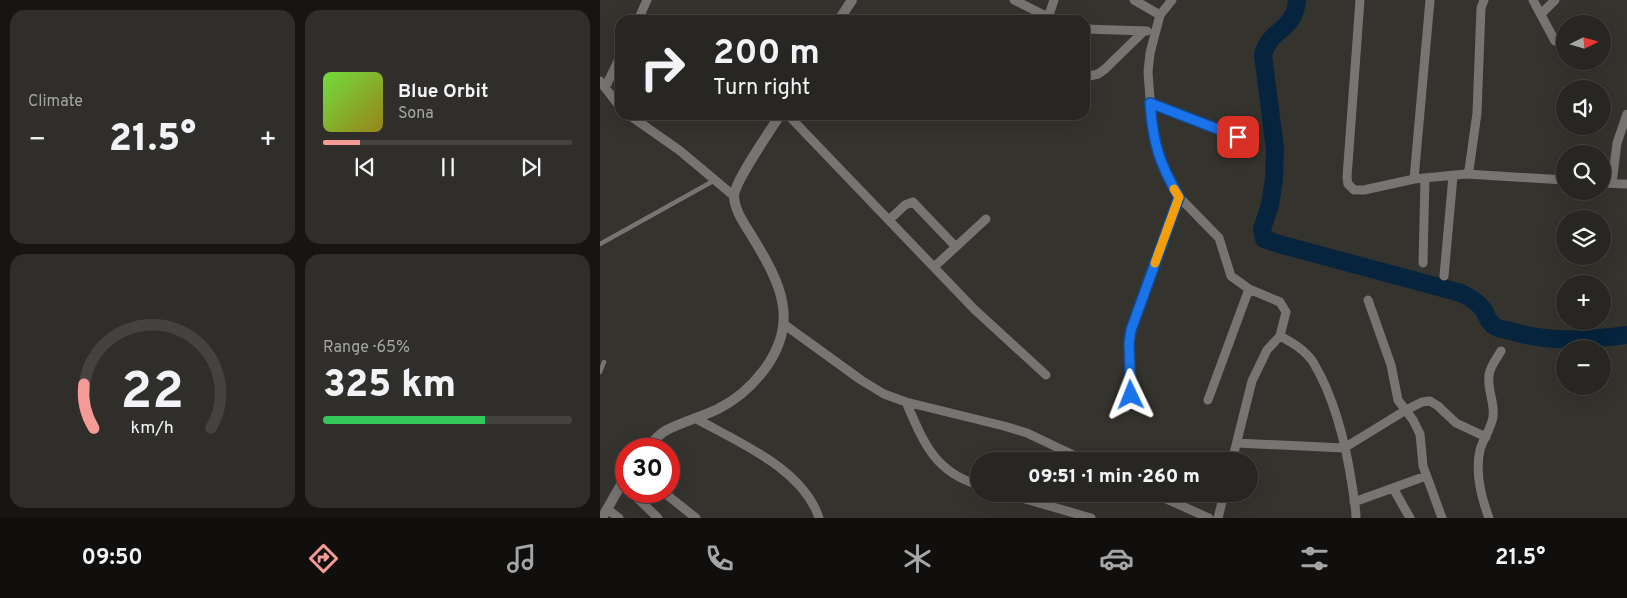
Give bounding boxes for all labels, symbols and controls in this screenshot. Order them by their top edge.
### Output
north arrow [1556,15,1611,70]
map controls [1556,15,1611,395]
text: 200 m [713,32,820,76]
icon: right [630,35,695,100]
text: Turn right [713,75,810,102]
text: Blue Orbit [398,80,488,104]
button: sound [1556,80,1611,135]
text: Climate [28,92,83,112]
text: Sona [398,104,434,124]
text: 21.5° [109,116,196,165]
pin [1217,116,1259,158]
text: − [28,123,46,159]
text: + [259,123,277,159]
icon: arrive [1224,123,1252,151]
button: search [1556,145,1611,200]
icon: previous [351,153,379,181]
icon: pause [434,153,462,181]
icon: next [517,153,545,181]
button: layers [1556,210,1611,265]
button: + [1556,275,1611,330]
text: Range · 65% [323,338,410,358]
button: − [1556,340,1611,395]
text: 22 [121,361,184,427]
text: 325 km [323,362,456,411]
position arrow [1104,368,1156,420]
text: km/h [131,417,174,440]
speed limit sign: 30 [615,438,680,503]
text: 09:51 · 1 min · 260 m [1028,465,1200,489]
icon: directions [306,541,341,576]
icon: music [504,541,539,576]
icon: phone [702,541,737,576]
icon: climate [900,541,935,576]
icon: car [1099,541,1134,576]
icon: filters [1297,541,1332,576]
text: 09:50 [82,545,143,572]
text: 21.5° [1495,545,1545,572]

